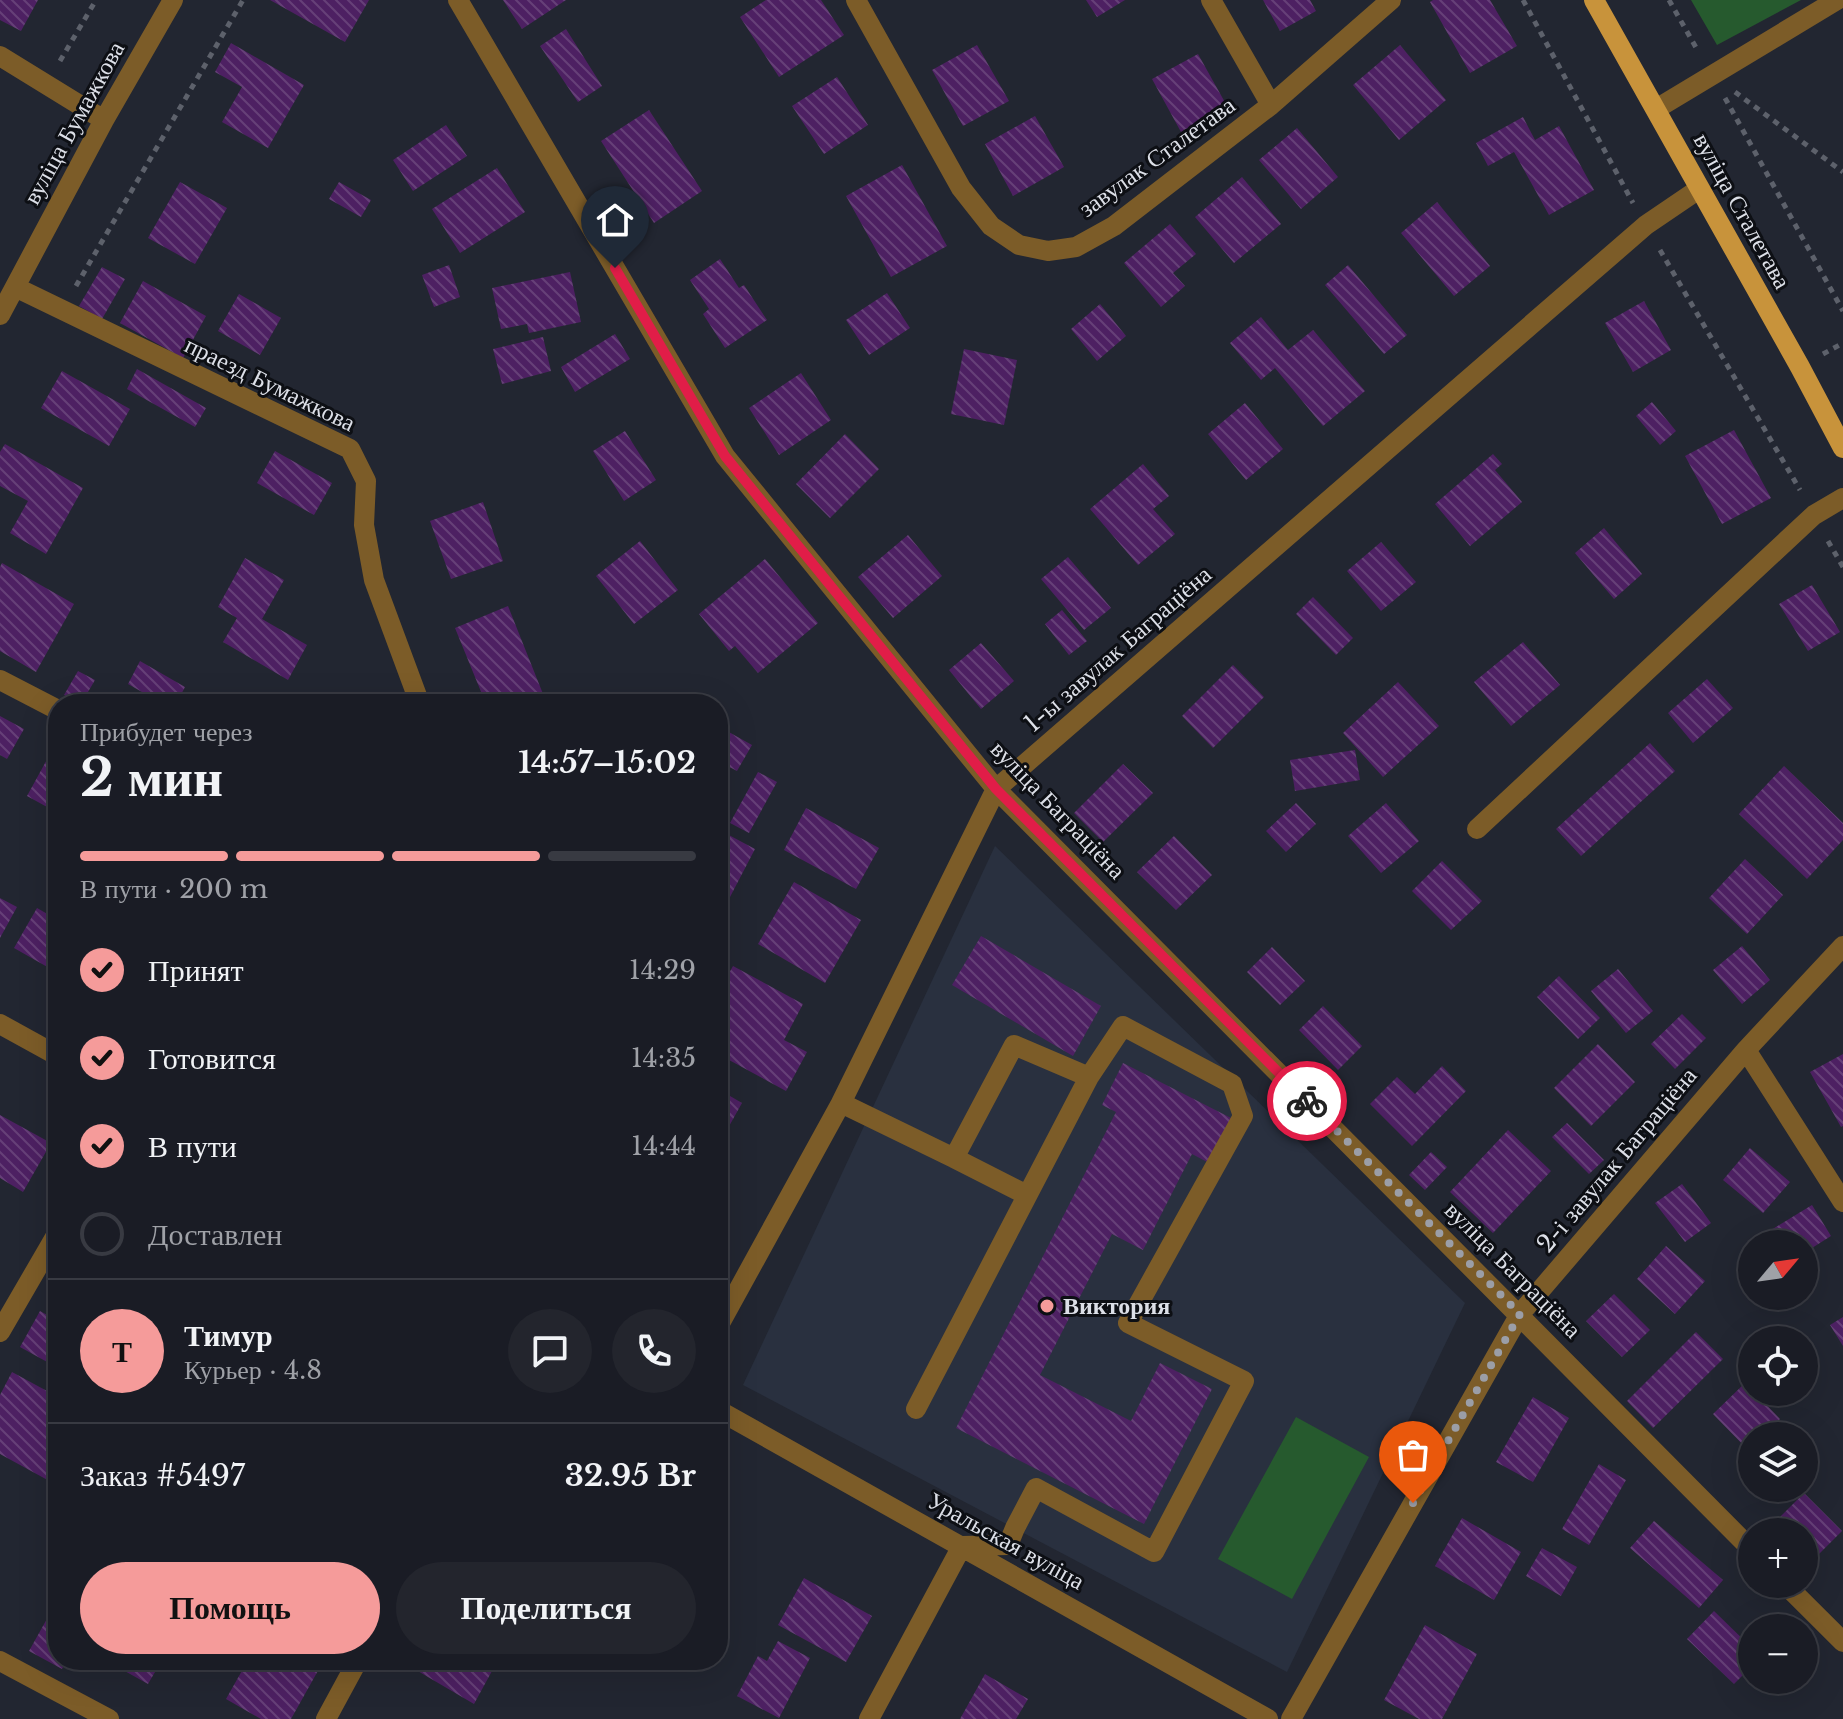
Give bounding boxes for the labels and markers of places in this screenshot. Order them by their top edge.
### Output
pin [581,186,649,268]
place label: Виктория [1063,1291,1170,1320]
marker: Виктория [1038,1297,1056,1315]
pin [1379,1421,1447,1503]

